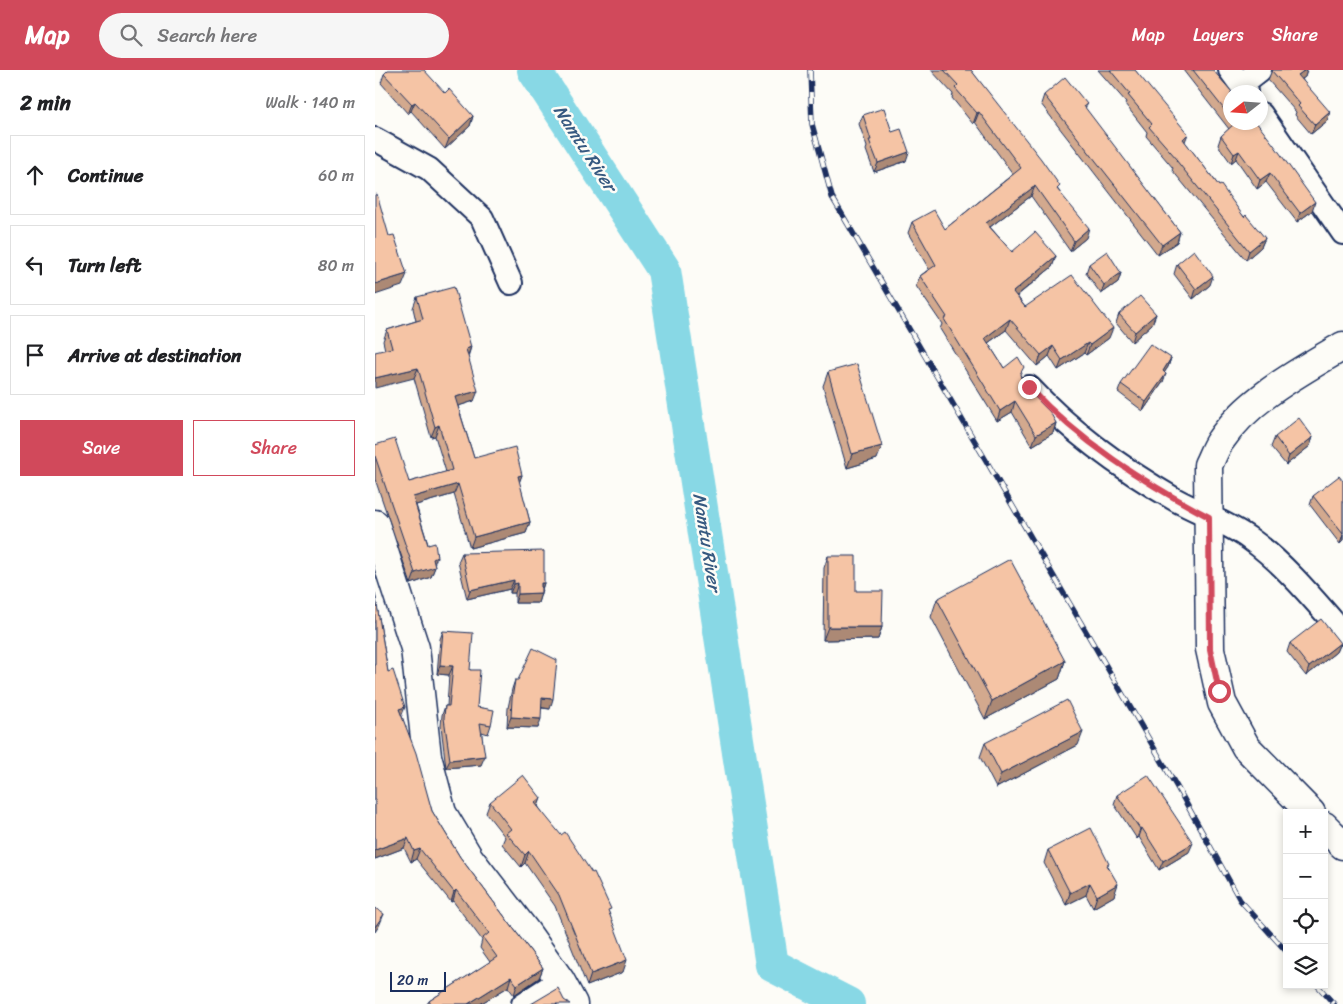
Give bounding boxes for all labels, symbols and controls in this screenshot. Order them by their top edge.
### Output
search box [99,13,449,58]
text: Map [25,14,69,56]
text: Search here [157,19,257,52]
text: Map [1132,19,1165,51]
text: Layers [1193,19,1244,51]
text: Share [1272,19,1318,51]
icon: search [117,21,145,49]
text: 2 min [20,84,71,122]
north arrow [1223,85,1268,130]
text: Walk · 140 m [266,88,355,117]
water label: Namtu River [545,98,627,201]
text: Continue [68,159,144,192]
icon: ahead [21,161,49,189]
text: 60 m [318,161,354,190]
text: Turn left [68,249,141,282]
icon: left [21,251,49,279]
text: 80 m [318,251,354,280]
text: Arrive at destination [68,339,241,372]
icon: arrive [21,341,49,369]
route end [1018,376,1041,399]
button: Save [20,420,183,476]
button: Share [193,420,355,476]
water label: Namtu River [683,491,731,597]
route start [1208,680,1231,703]
map controls [1283,809,1328,989]
button: + [1283,809,1328,854]
button: − [1283,854,1328,899]
button: locate [1283,899,1328,944]
button: layers [1283,944,1328,989]
text: 20 m [397,968,428,993]
scale bar [390,969,446,992]

